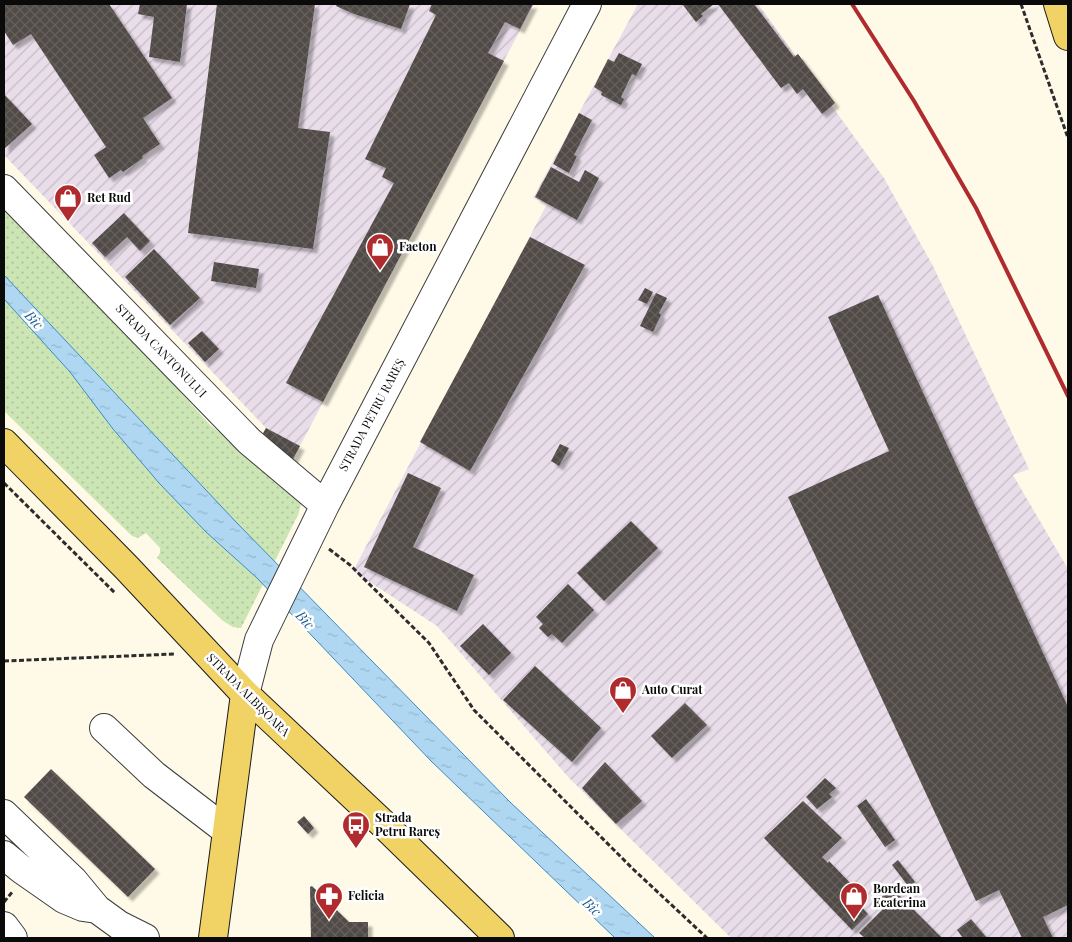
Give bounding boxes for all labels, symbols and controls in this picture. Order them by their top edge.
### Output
shop icon: Ret Rud [53,183,83,222]
place label: Ret Rud [87,189,131,205]
shop icon: Faeton [365,232,395,271]
place label: Faeton [399,238,437,254]
street label: STRADA CANTONULUI [113,300,211,401]
water label: Bîc [20,305,48,333]
street label: STRADA PETRU RAREȘ [335,355,408,474]
water label: Bîc [291,605,319,633]
street label: STRADA ALBIȘOARA [204,649,294,740]
shop icon: Auto Curat [608,675,638,714]
place label: Auto Curat [641,681,703,697]
place label: Strada Petru Rareș [375,809,440,839]
bus stop icon: Strada Petru Rareș [341,810,371,849]
place label: Bordean Ecaterina [873,880,927,910]
pharmacy icon: Felicia [314,881,344,920]
shop icon: Bordean Ecaterina [839,881,869,920]
place label: Felicia [348,887,385,903]
water label: Bîc [578,892,606,920]

